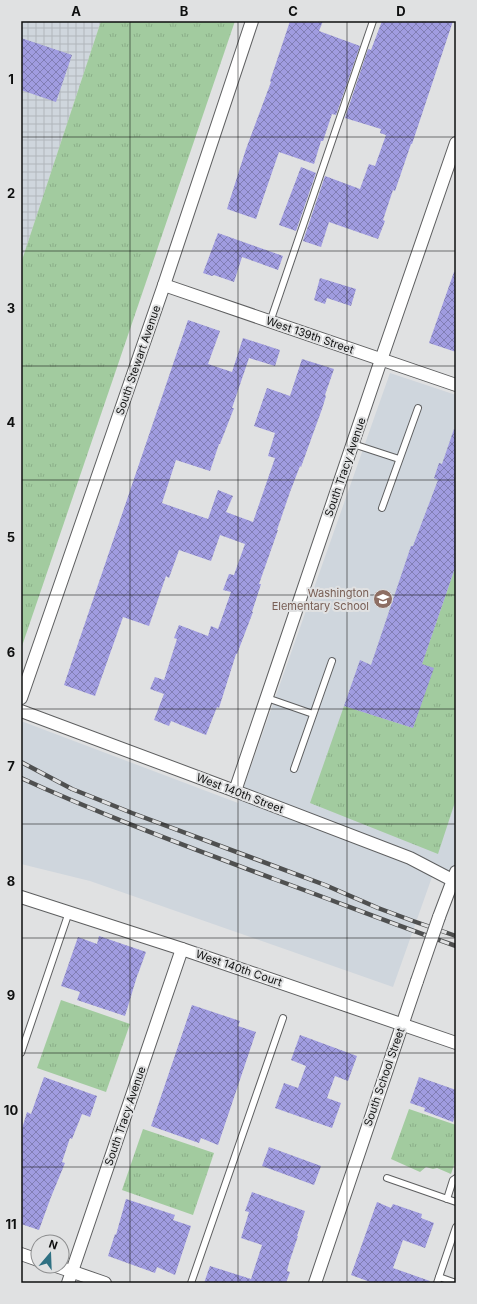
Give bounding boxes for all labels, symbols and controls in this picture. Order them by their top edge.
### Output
text: A [71,3,81,19]
text: B [180,3,189,19]
text: C [288,3,298,19]
text: D [396,3,406,19]
text: 1 [8,71,14,87]
text: 2 [7,185,15,201]
text: 3 [7,300,15,316]
street label: South Stewart Avenue [113,303,163,417]
street label: West 139th Street [264,313,356,357]
text: 4 [7,414,16,430]
street label: South Tracy Avenue [321,415,369,519]
text: 5 [7,529,15,545]
place label: Washington Elementary School [272,586,369,613]
school or university icon: Washington Elementary School [372,588,394,610]
text: 6 [7,644,15,660]
text: 7 [7,758,15,774]
street label: West 140th Street [194,770,286,816]
text: 8 [7,873,15,889]
street label: West 140th Court [194,947,284,989]
text: 9 [7,987,15,1003]
street label: South School Street [361,1026,408,1128]
street label: South Tracy Avenue [101,1064,149,1168]
text: 10 [4,1102,18,1118]
text: 11 [5,1216,17,1232]
north arrow [30,1234,70,1274]
text: N [47,1237,60,1253]

